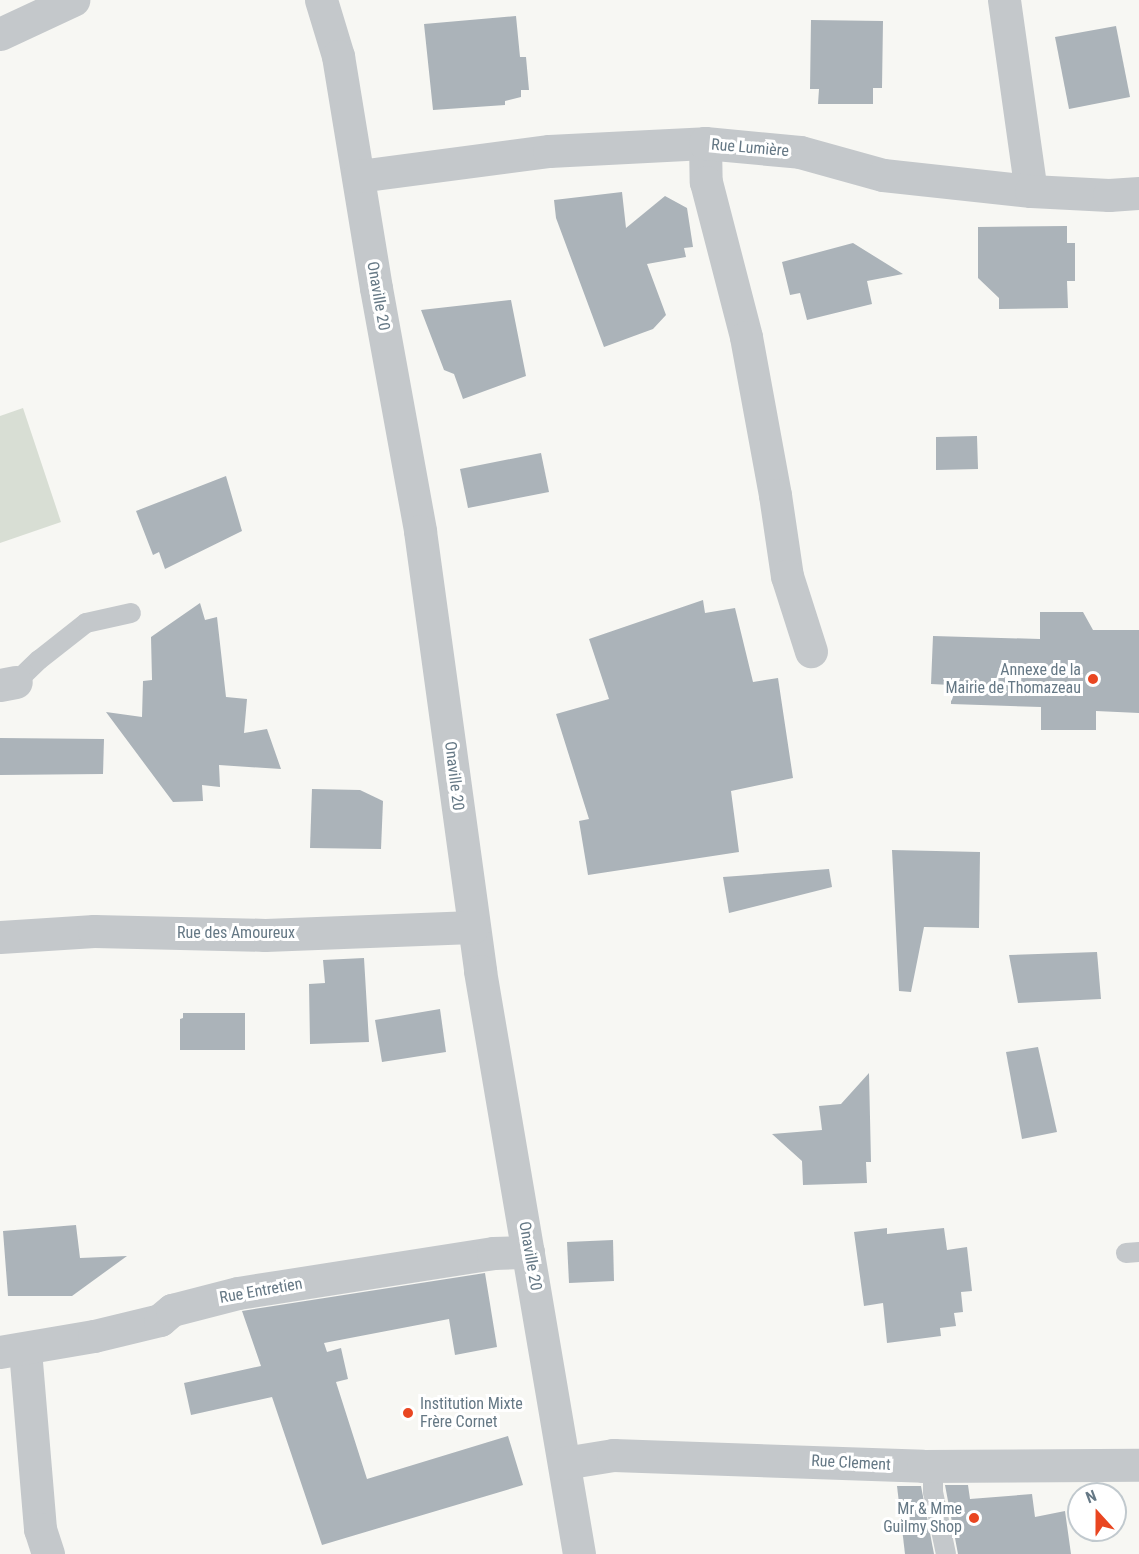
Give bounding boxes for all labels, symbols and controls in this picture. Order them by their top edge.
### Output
street label: Rue Lumière [710,135,790,161]
street label: Onaville 20 [362,260,394,332]
place label: Annexe de la Mairie de Thomazeau [945,660,1081,698]
marker: Annexe de la Mairie de Thomazeau [1086,672,1100,686]
street label: Onaville 20 [440,740,468,812]
street label: Rue des Amoureux [177,923,295,943]
street label: Onaville 20 [514,1220,546,1292]
street label: Rue Entretien [218,1274,304,1308]
place label: Institution Mixte Frère Cornet [420,1394,523,1432]
marker: Institution Mixte Frère Cornet [401,1406,415,1420]
street label: Rue Clement [811,1451,891,1475]
north arrow [1067,1482,1127,1542]
text: N [1083,1486,1099,1507]
place label: Mr & Mme Guilmy Shop [883,1499,962,1537]
marker: Mr & Mme Guilmy Shop [967,1511,981,1525]

